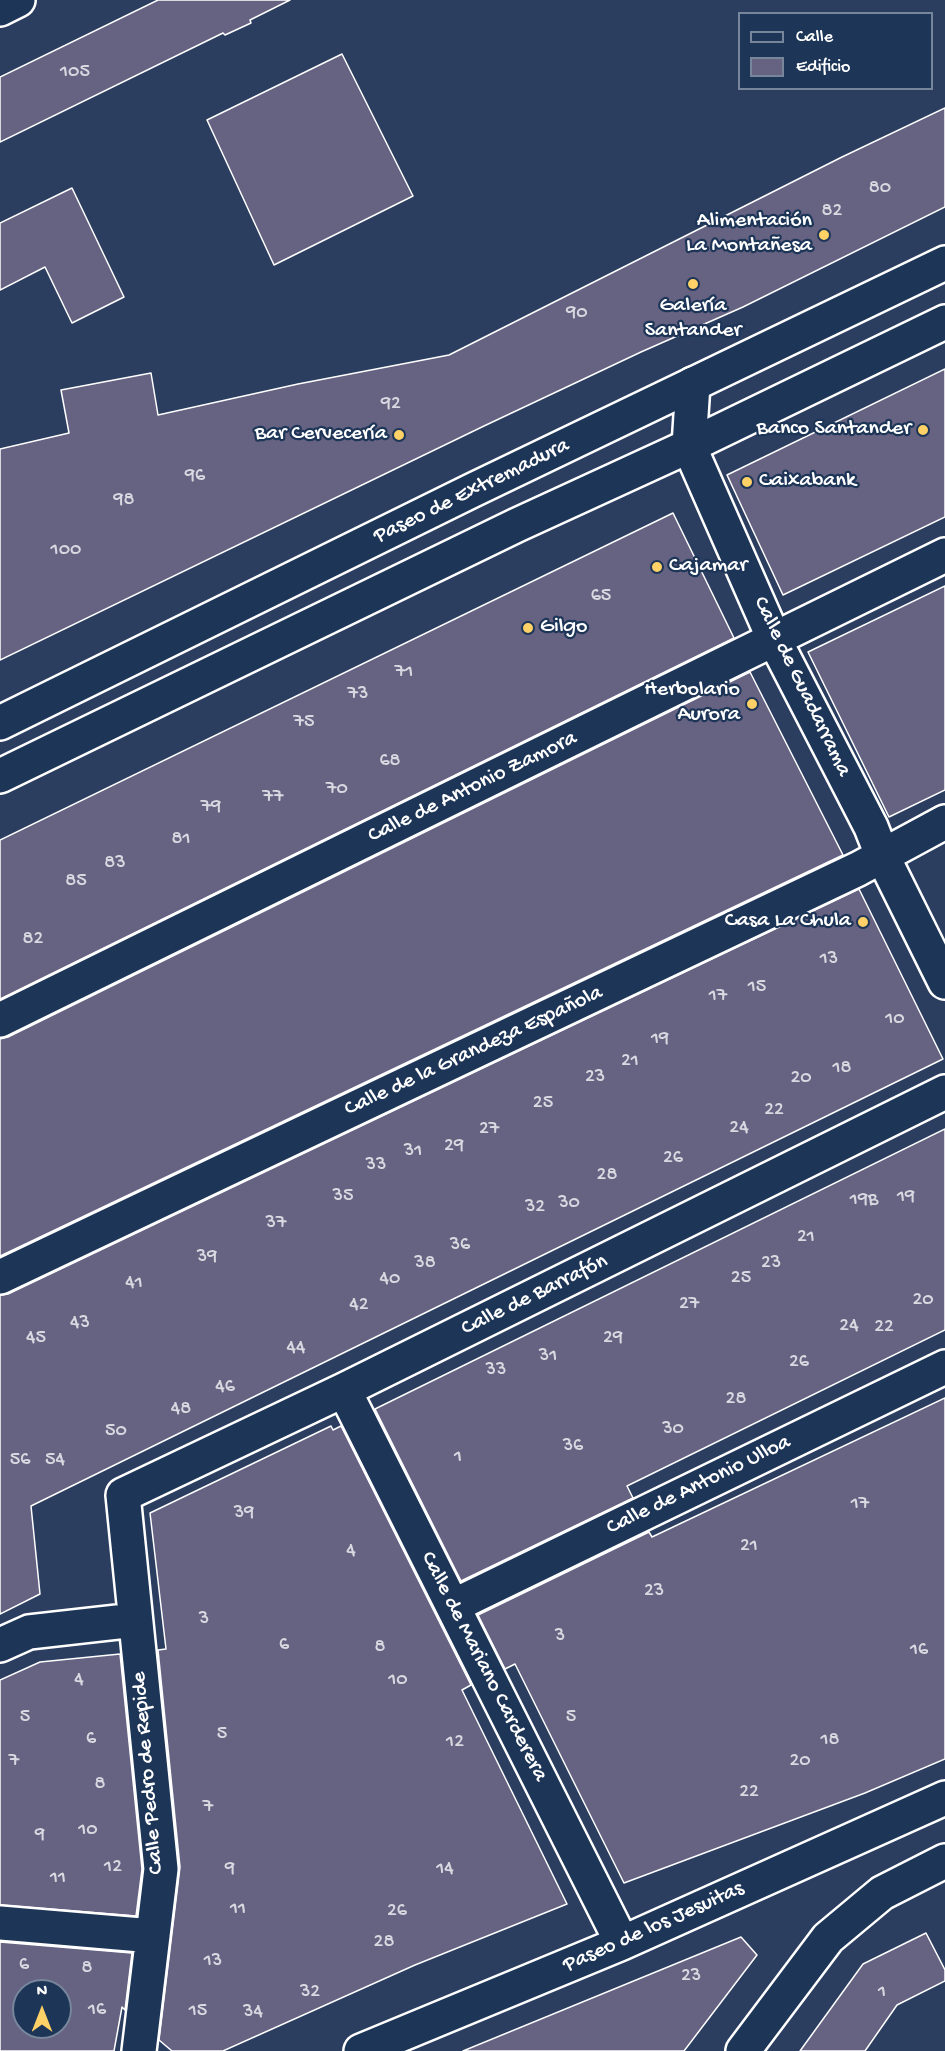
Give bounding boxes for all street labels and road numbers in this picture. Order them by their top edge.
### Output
street label: Paseo de Extremadura [370,433,574,551]
street label: Calle de Guadarrama [746,593,856,781]
street label: Calle de Antonio Zamora [364,726,582,850]
street label: Calle de la Grandeza Española [341,981,607,1123]
street label: Calle de Barrafón [457,1249,613,1343]
street label: Calle de Antonio Ulloa [603,1430,795,1542]
street label: Calle de Mariano Carderera [413,1548,553,1786]
street label: Calle Pedro de Repide [127,1671,171,1875]
street label: Paseo de los Jesuitas [560,1876,748,1980]

